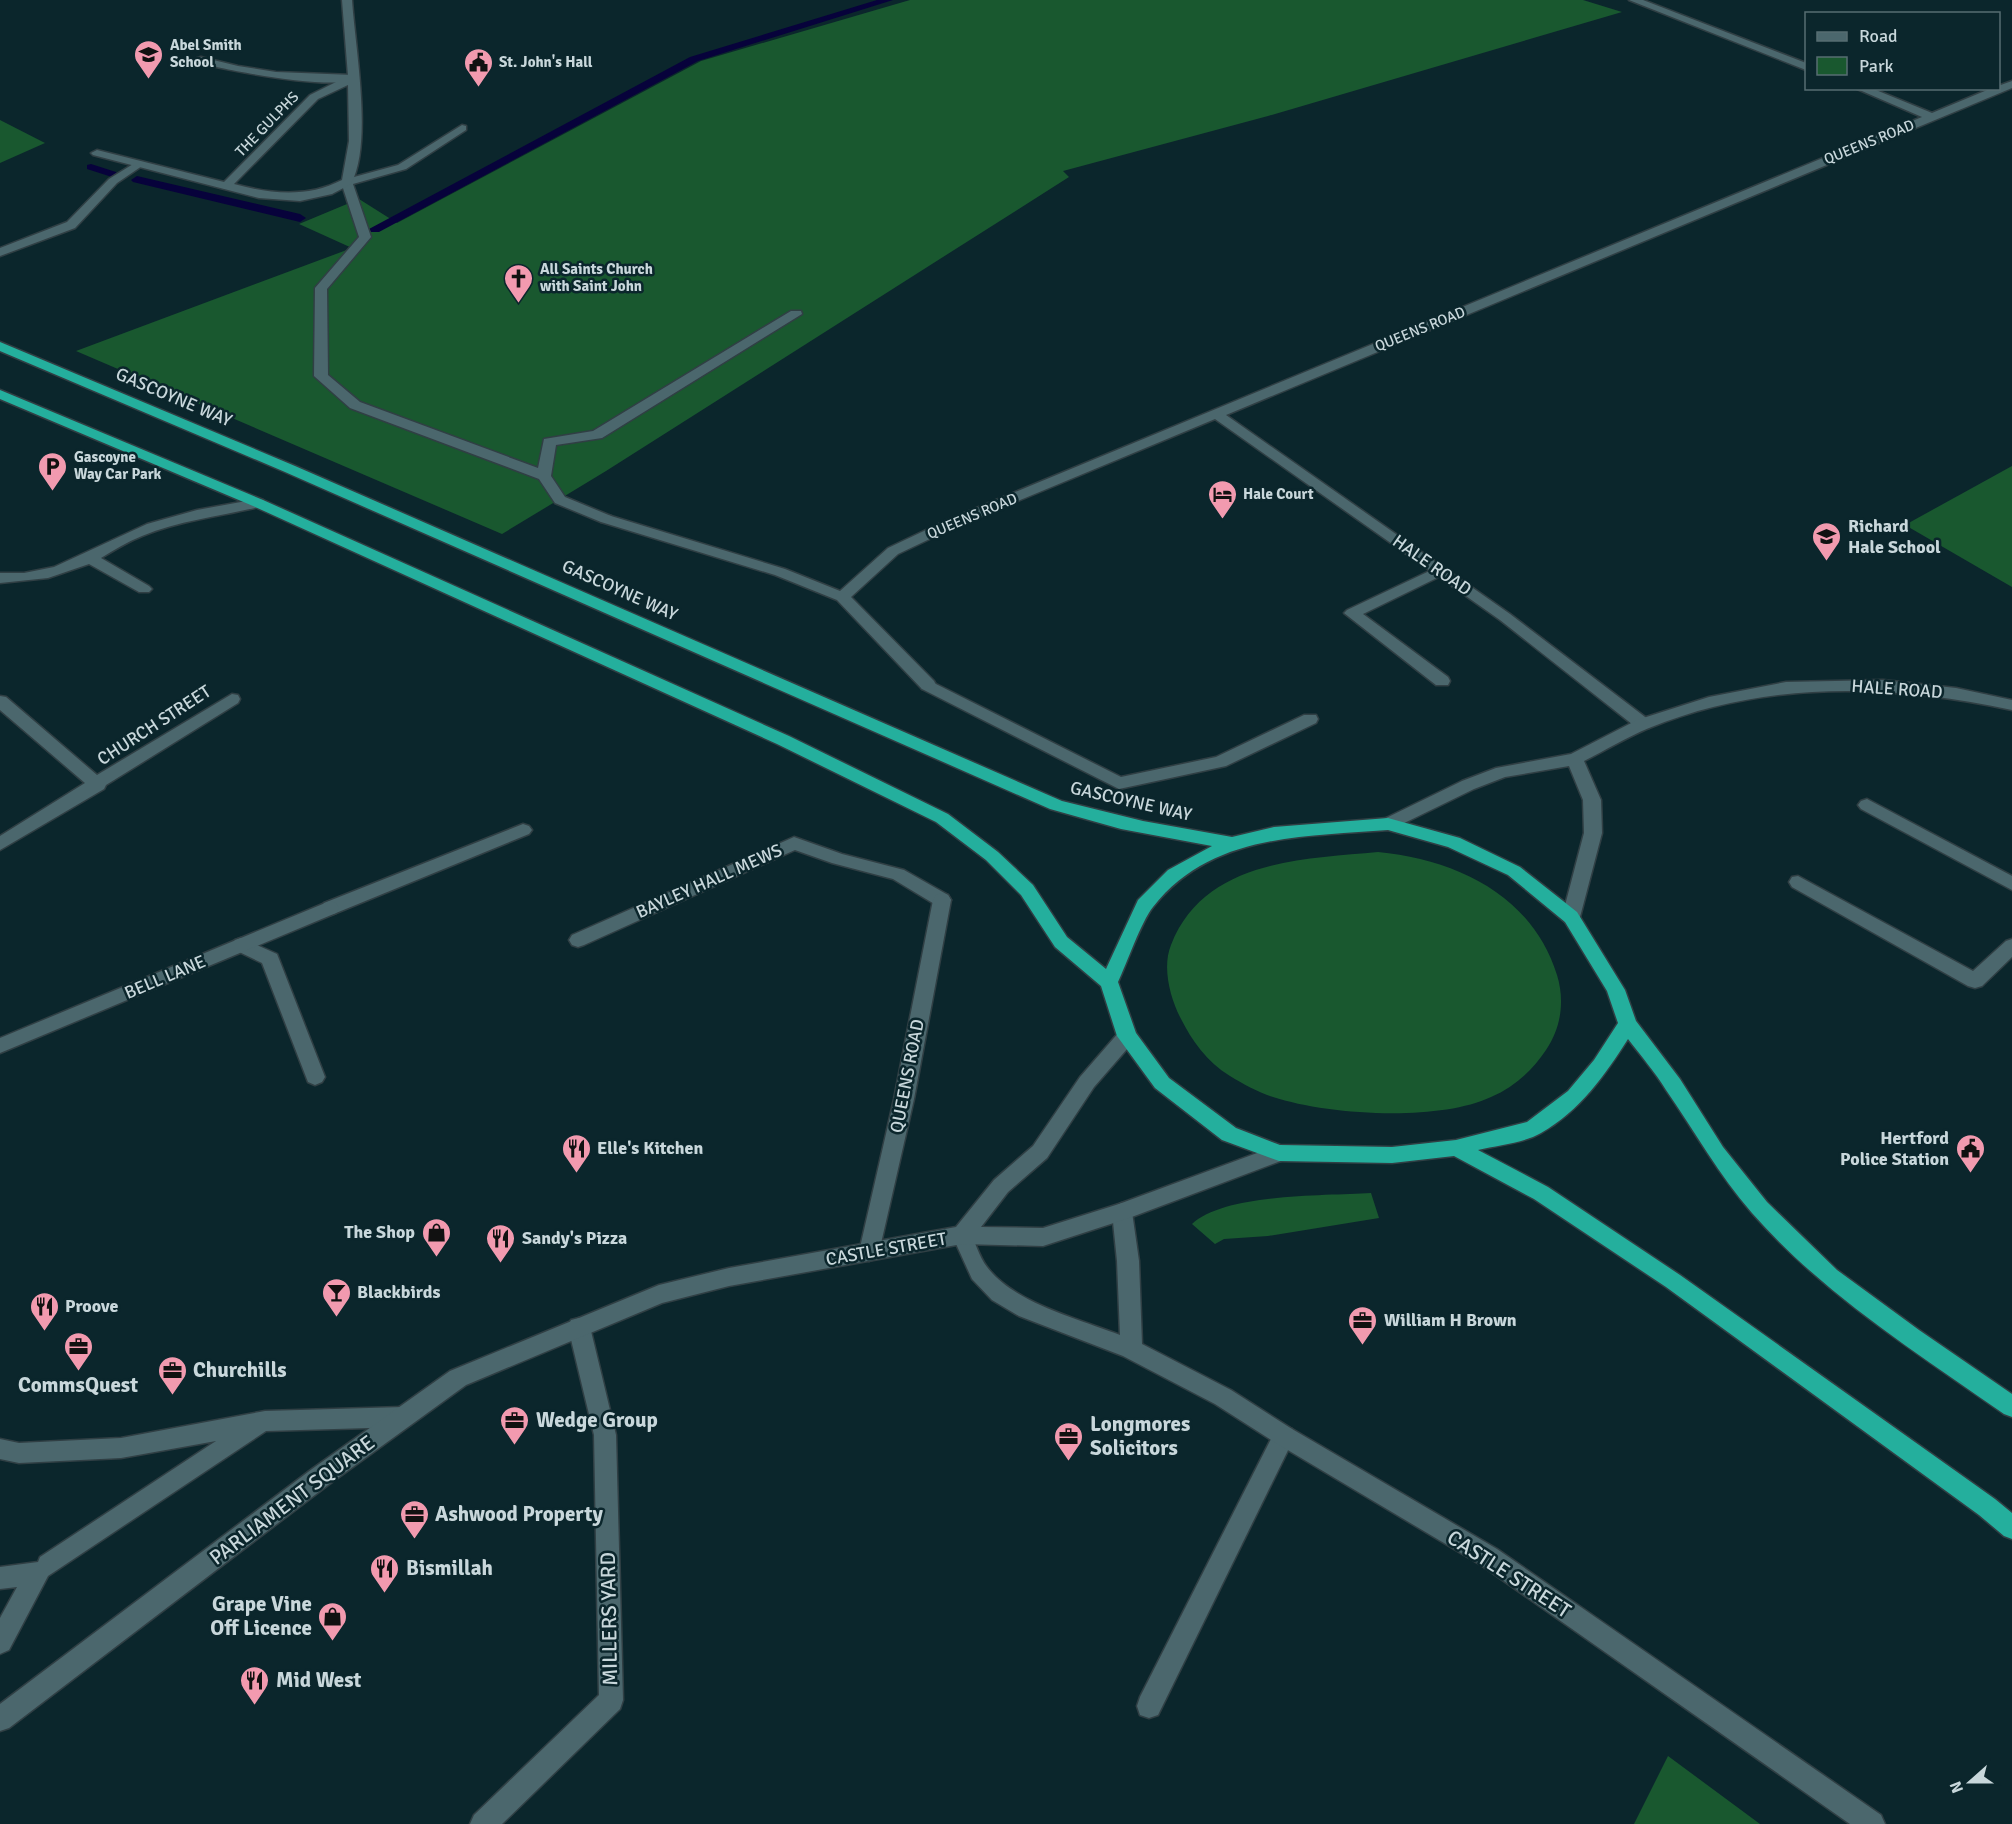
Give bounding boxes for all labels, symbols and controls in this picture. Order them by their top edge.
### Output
legend [1805,12,2000,90]
text: Road [1859,25,1898,47]
place label: Abel Smith School [170,36,242,71]
school or university icon: Abel Smith School [133,38,165,80]
public building icon: St. John's Hall [462,46,494,88]
place label: St. John's Hall [499,53,593,71]
text: Park [1859,55,1894,77]
street label: THE GULPHS [231,88,303,160]
street label: QUEENS ROAD [1821,116,1917,168]
place label: All Saints Church with Saint John [540,260,653,295]
church icon: All Saints Church with Saint John [503,262,535,304]
street label: QUEENS ROAD [1372,303,1468,355]
street label: GASCOYNE WAY [113,363,235,431]
place label: Gascoyne Way Car Park [74,448,162,483]
parking icon: Gascoyne Way Car Park [37,450,69,492]
hotel icon: Hale Court [1206,478,1238,520]
place label: Hale Court [1243,485,1314,503]
street label: QUEENS ROAD [924,489,1020,543]
place label: Richard Hale School [1848,515,1941,558]
school or university icon: Richard Hale School [1811,520,1843,562]
street label: HALE ROAD [1388,530,1476,600]
street label: GASCOYNE WAY [559,555,681,625]
street label: HALE ROAD [1851,675,1943,703]
street label: CHURCH STREET [93,680,215,770]
street label: GASCOYNE WAY [1068,776,1194,826]
street label: BAYLEY HALL MEWS [632,839,786,923]
street label: BELL LANE [121,950,209,1004]
street label: QUEENS ROAD [885,1017,929,1135]
place label: Hertford Police Station [1840,1127,1949,1170]
restaurant icon: Elle's Kitchen [560,1132,592,1174]
public building icon: Hertford Police Station [1954,1132,1986,1174]
place label: Elle's Kitchen [597,1137,704,1159]
shop icon: The Shop [420,1216,452,1258]
place label: The Shop [344,1221,415,1243]
restaurant icon: Sandy's Pizza [485,1222,517,1264]
place label: Sandy's Pizza [522,1227,627,1249]
street label: CASTLE STREET [824,1228,948,1270]
bar icon: Blackbirds [320,1276,352,1318]
place label: Blackbirds [357,1281,440,1303]
restaurant icon: Proove [28,1290,60,1332]
place label: Proove [65,1295,118,1317]
office icon: William H Brown [1347,1304,1379,1346]
place label: William H Brown [1384,1309,1517,1331]
office icon: CommsQuest [62,1330,94,1372]
office icon: Churchills [156,1354,188,1396]
place label: Churchills [193,1357,287,1383]
place label: CommsQuest [18,1372,138,1398]
office icon: Wedge Group [499,1404,531,1446]
place label: Wedge Group [536,1407,658,1433]
place label: Longmores Solicitors [1090,1411,1190,1461]
office icon: Longmores Solicitors [1053,1420,1085,1462]
street label: PARLIAMENT SQUARE [204,1429,380,1571]
office icon: Ashwood Property [398,1498,430,1540]
place label: Ashwood Property [435,1501,604,1527]
street label: CASTLE STREET [1442,1524,1576,1624]
restaurant icon: Bismillah [369,1552,401,1594]
street label: MILLERS YARD [595,1552,623,1686]
place label: Bismillah [406,1555,493,1581]
place label: Grape Vine Off Licence [210,1591,312,1641]
shop icon: Grape Vine Off Licence [317,1600,349,1642]
restaurant icon: Mid West [239,1664,271,1706]
place label: Mid West [276,1667,362,1693]
north arrow [1940,1752,2000,1812]
text: N [1946,1778,1968,1796]

